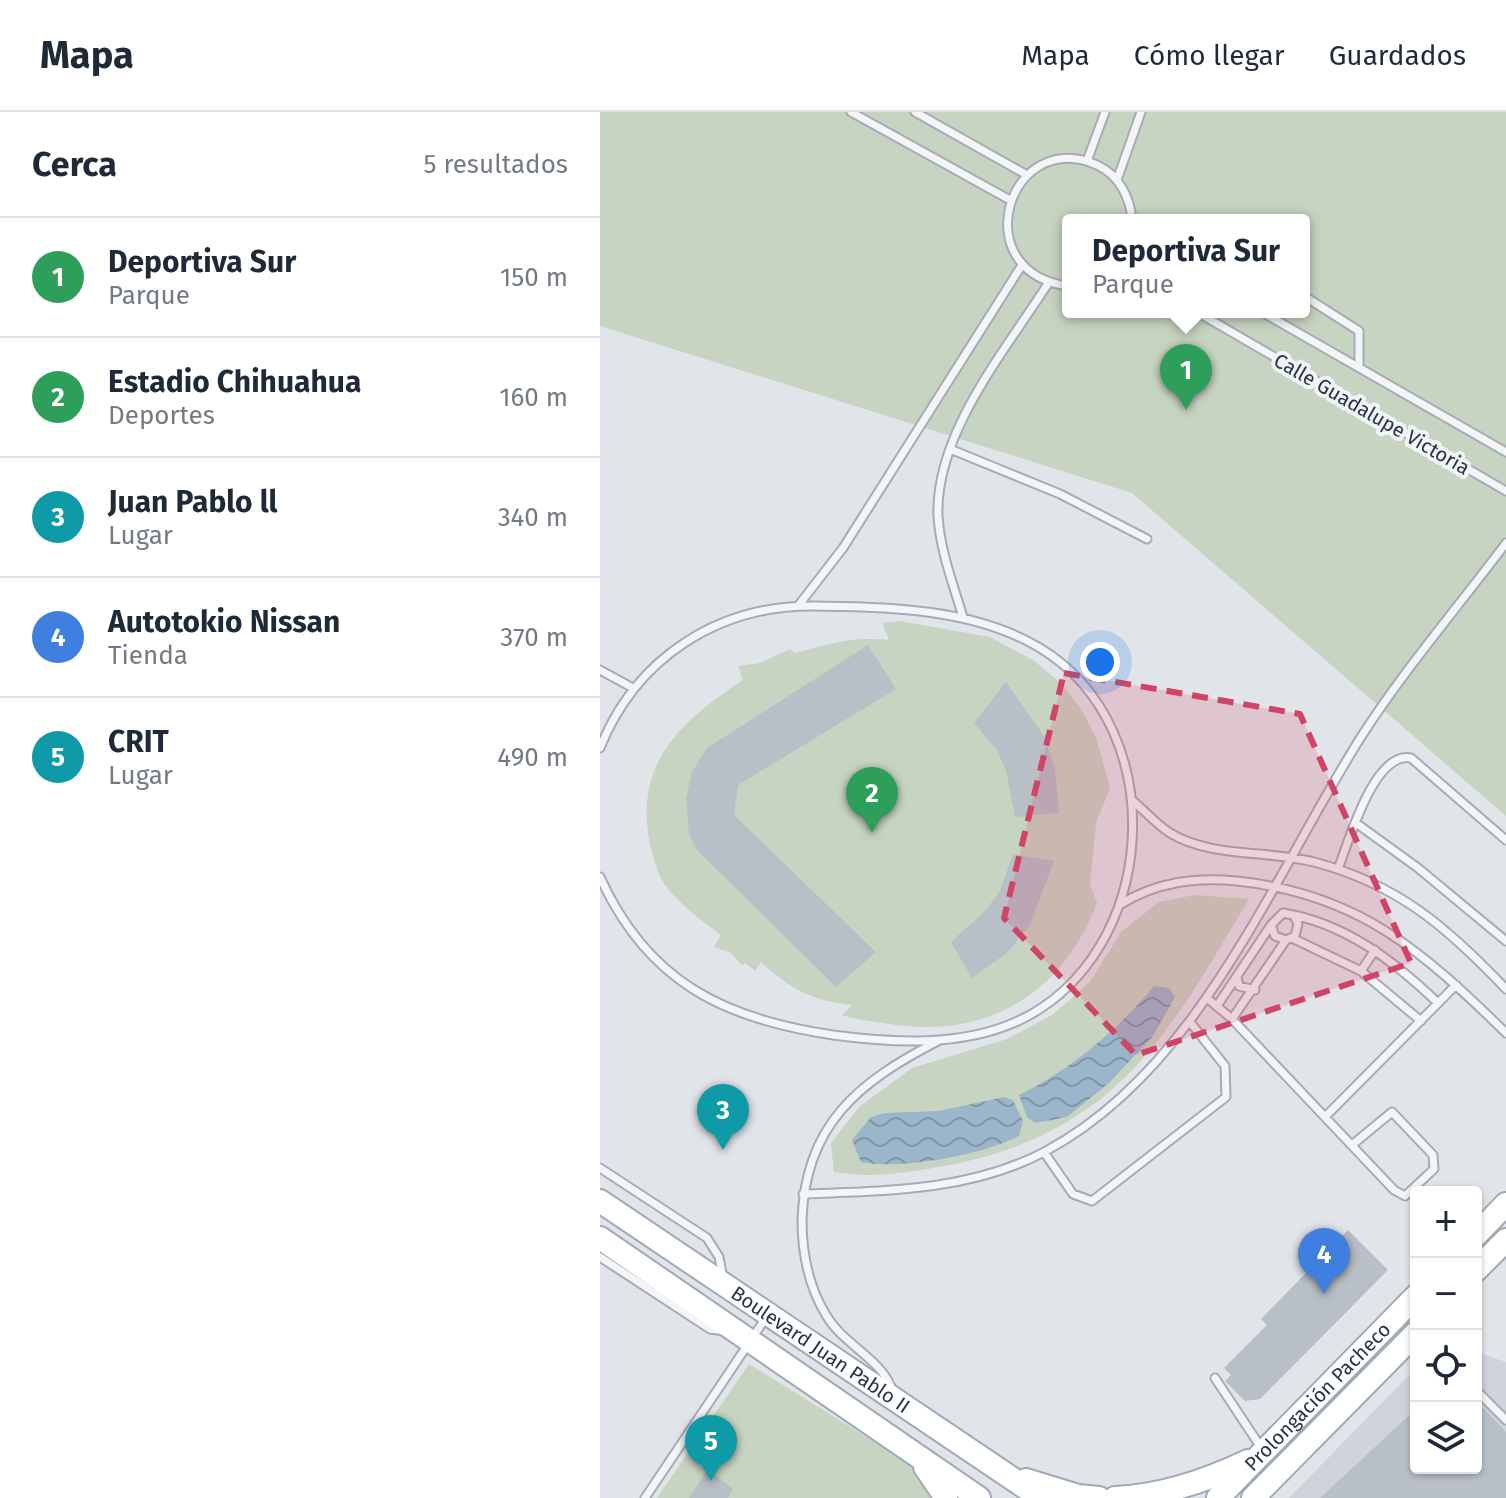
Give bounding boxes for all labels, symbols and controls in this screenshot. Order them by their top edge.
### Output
text: Mapa [40,32,134,78]
text: Mapa [1021,39,1090,72]
text: Cómo llegar [1134,39,1285,72]
text: Guardados [1329,39,1466,72]
text: Cerca [32,144,117,185]
text: 5 resultados [424,149,568,180]
popup [1062,214,1310,318]
text: Deportiva Sur [1092,233,1280,269]
text: Deportiva Sur [108,244,296,280]
text: 1 [52,262,64,293]
text: 150 m [500,262,568,293]
text: Parque [1092,269,1174,300]
text: Parque [108,280,190,311]
pin: 1 [1160,344,1212,410]
street label: Calle Guadalupe Victoria [1270,348,1474,480]
text: Estadio Chihuahua [108,364,361,400]
text: 2 [51,382,65,413]
text: 160 m [499,382,568,413]
text: Deportes [108,400,215,431]
text: Juan Pablo ll [108,484,278,520]
text: 3 [51,502,65,533]
text: 340 m [498,502,568,533]
text: Lugar [108,520,173,551]
text: Autotokio Nissan [108,604,340,640]
text: 4 [51,622,65,653]
text: 370 m [500,622,568,653]
text: Tienda [108,640,188,671]
your location [1080,642,1120,682]
text: CRIT [108,724,169,760]
text: 5 [51,742,65,773]
text: 490 m [497,742,568,773]
text: Lugar [108,760,173,791]
pin: 2 [846,767,898,833]
pin: 3 [697,1084,749,1150]
map controls [1410,1186,1482,1474]
button: + [1410,1186,1482,1258]
pin: 4 [1298,1228,1350,1294]
button: − [1410,1258,1482,1330]
street label: Boulevard Juan Pablo II [727,1281,915,1418]
street label: Prolongación Pacheco [1239,1317,1395,1476]
button: locate [1410,1330,1482,1402]
button: layers [1410,1402,1482,1474]
pin: 5 [685,1415,737,1481]

